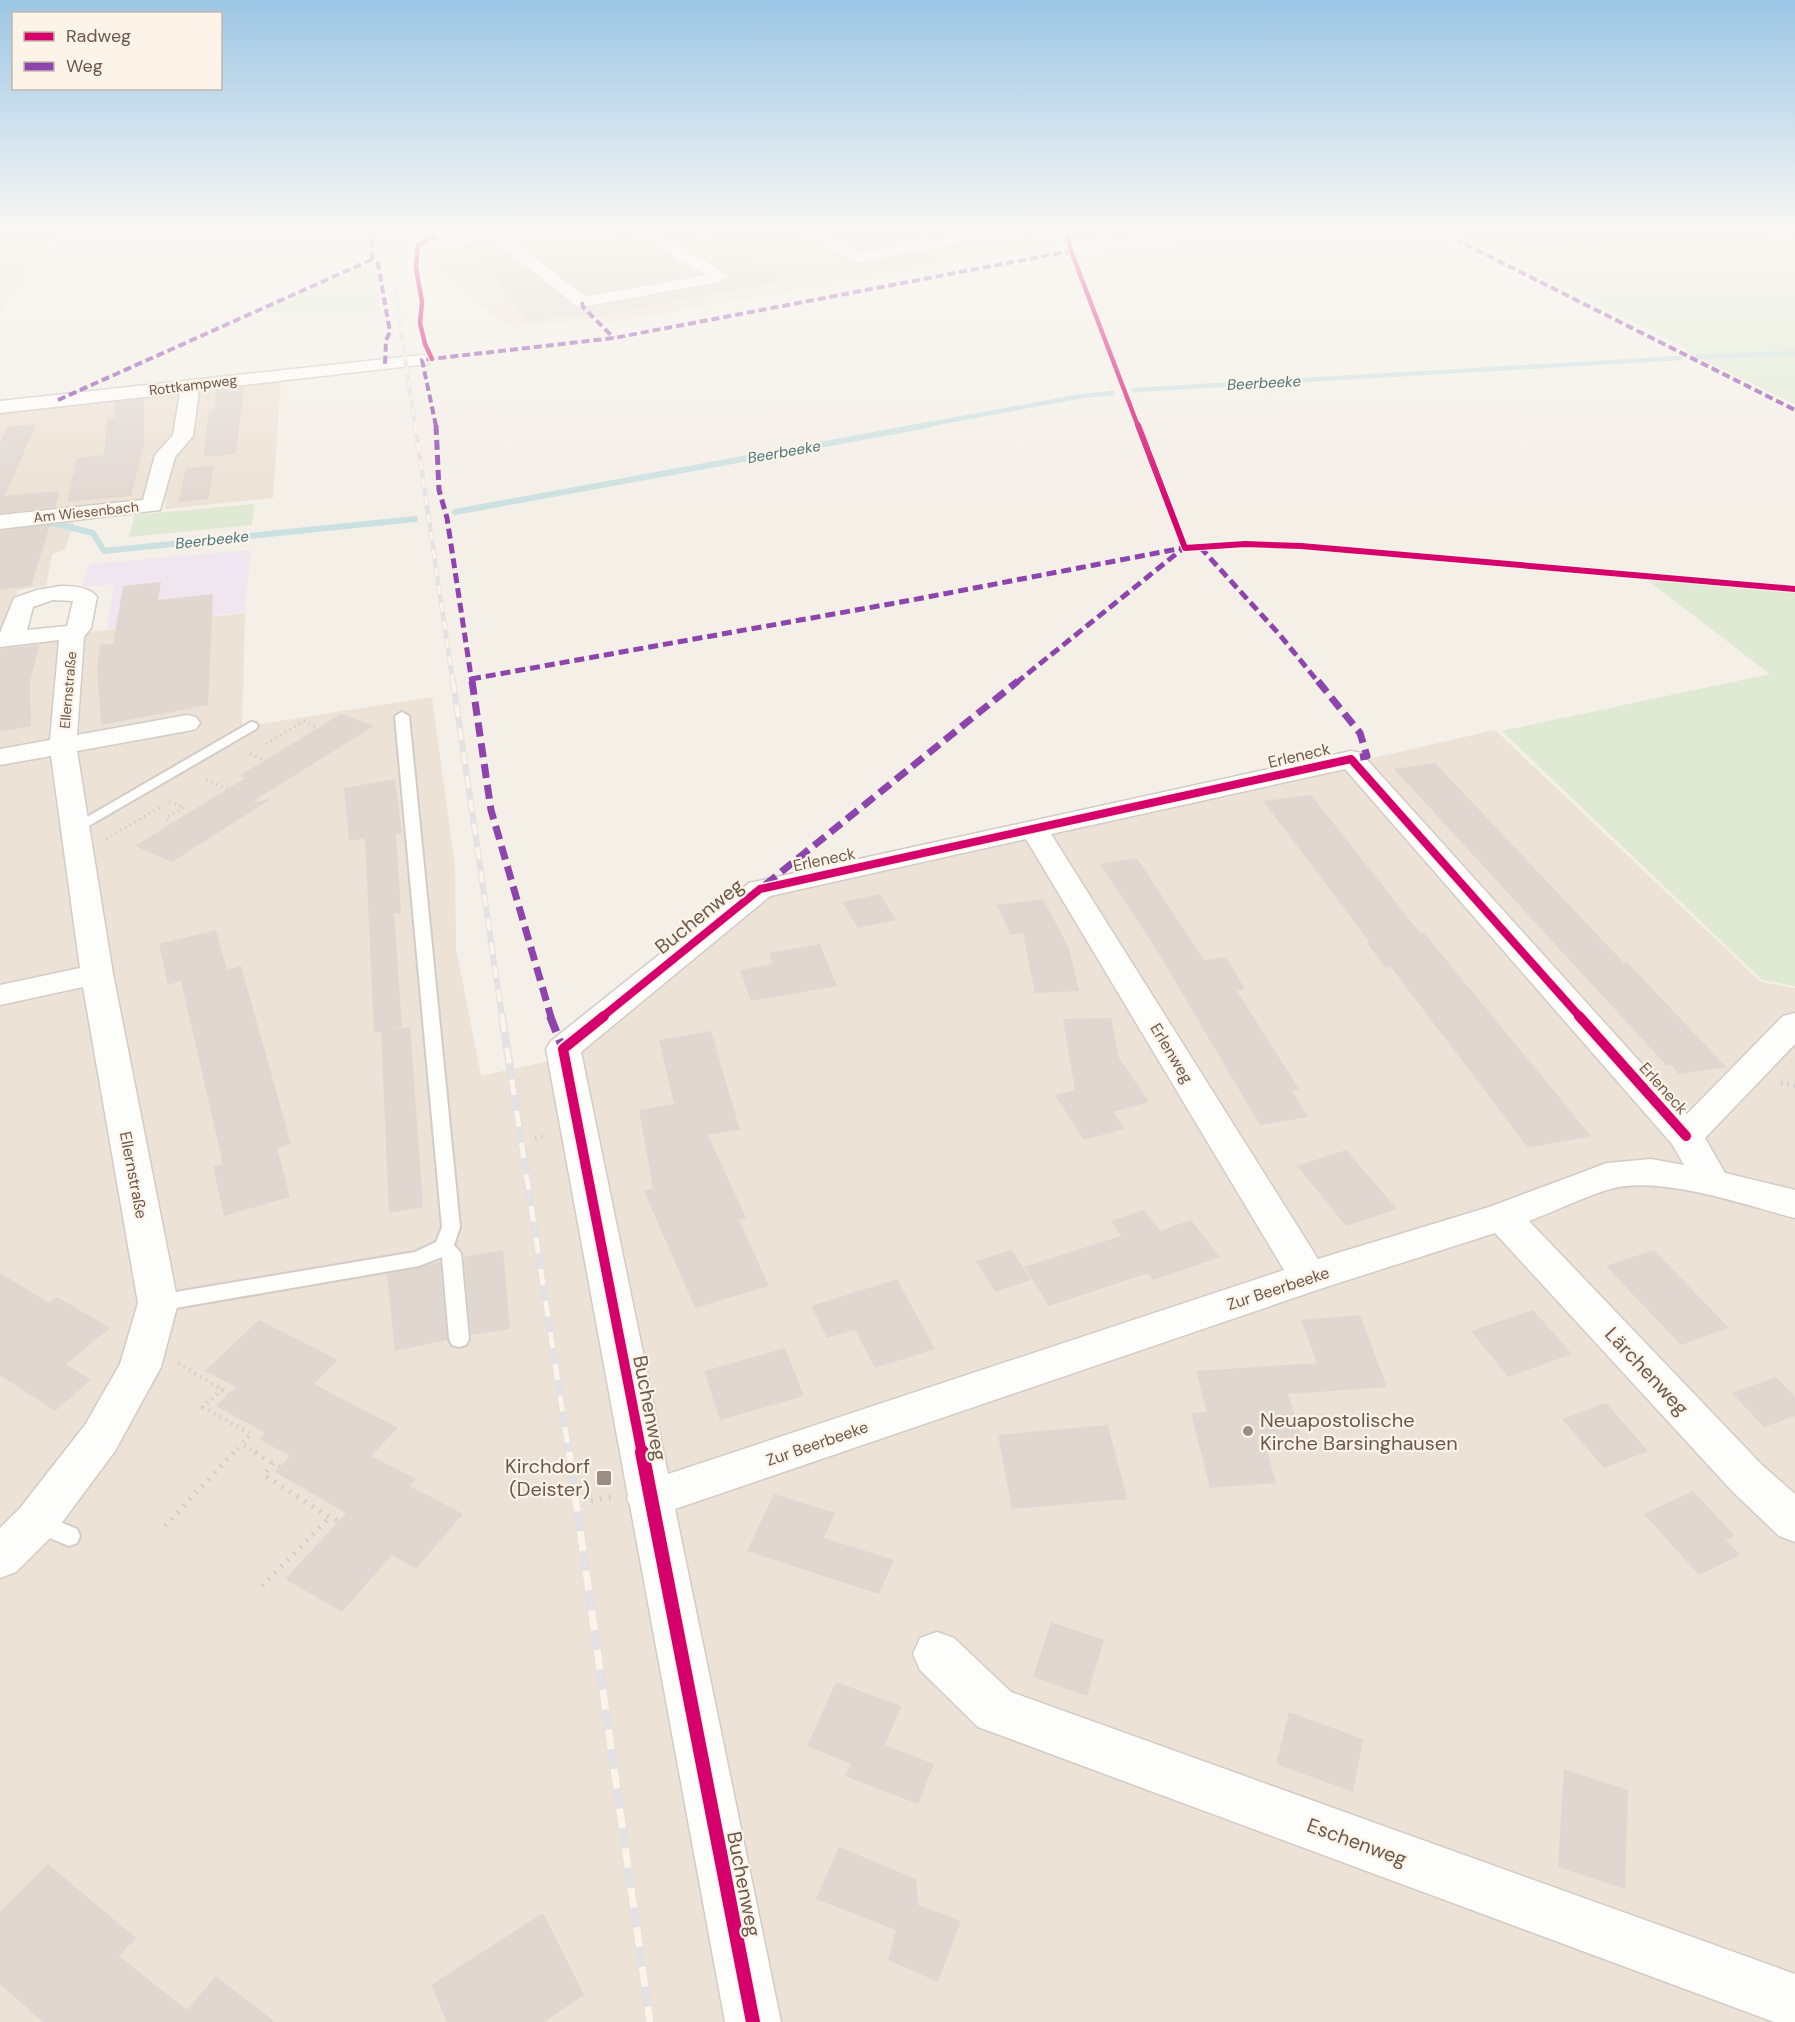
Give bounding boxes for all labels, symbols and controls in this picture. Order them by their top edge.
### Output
legend [12,12,222,90]
text: Radweg [66,24,131,48]
text: Weg [66,54,103,78]
street label: Rottkampweg [148,371,238,399]
water label: Beerbeeke [1227,371,1302,395]
water label: Beerbeeke [746,436,823,468]
street label: Am Wiesenbach [32,498,140,526]
water label: Beerbeeke [174,526,250,554]
street label: Ellernstraße [56,651,80,729]
street label: Erleneck [1266,738,1332,773]
street label: Erleneck [791,843,857,876]
street label: Buchenweg [649,872,749,960]
street label: Erlenweg [1145,1019,1198,1087]
street label: Erleneck [1635,1058,1693,1119]
street label: Ellernstraße [115,1130,152,1220]
street label: Zur Beerbeeke [1224,1262,1332,1315]
street label: Lärchenweg [1599,1321,1695,1421]
street label: Buchenweg [627,1353,673,1463]
place label: Neuapostolische Kirche Barsinghausen [1260,1407,1458,1456]
street label: Zur Beerbeeke [763,1416,871,1471]
marker: Neuapostolische Kirche Barsinghausen [1241,1424,1255,1438]
place label: Kirchdorf (Deister) [505,1453,590,1502]
marker: Kirchdorf (Deister) [595,1469,613,1487]
street label: Eschenweg [1303,1812,1411,1872]
street label: Buchenweg [721,1829,767,1939]

